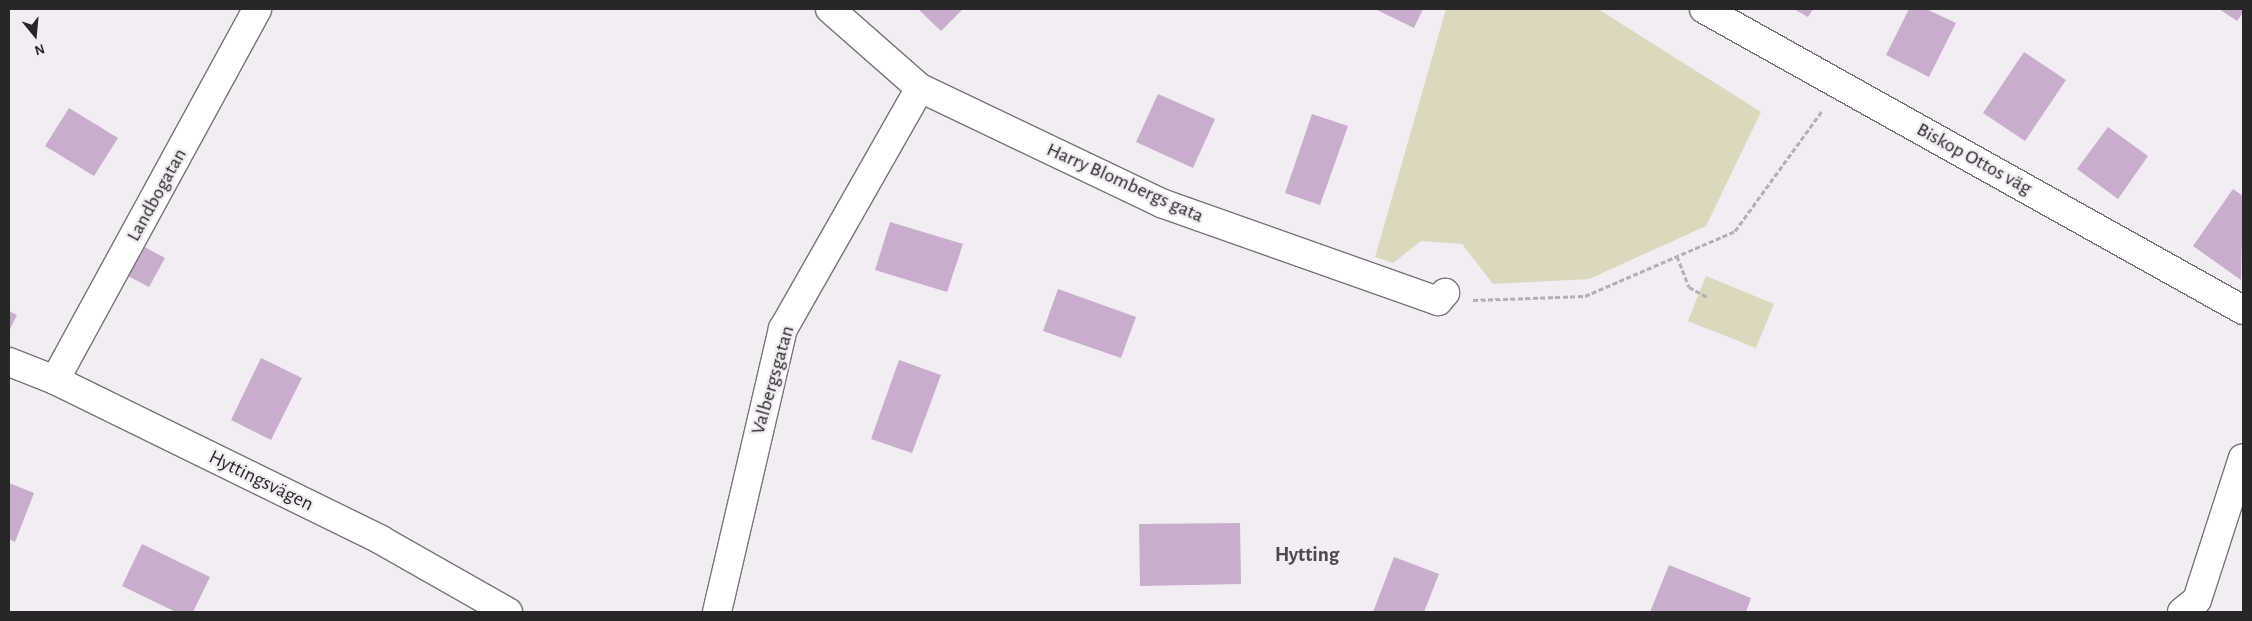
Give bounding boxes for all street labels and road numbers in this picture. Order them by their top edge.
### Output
street label: Biskop Ottos väg [1912,118,2036,200]
street label: Harry Blombergs gata [1043,138,1207,228]
street label: Landbogatan [122,144,192,246]
street label: Valbergsgatan [746,323,800,437]
street label: Hyttingsvägen [205,445,317,517]

